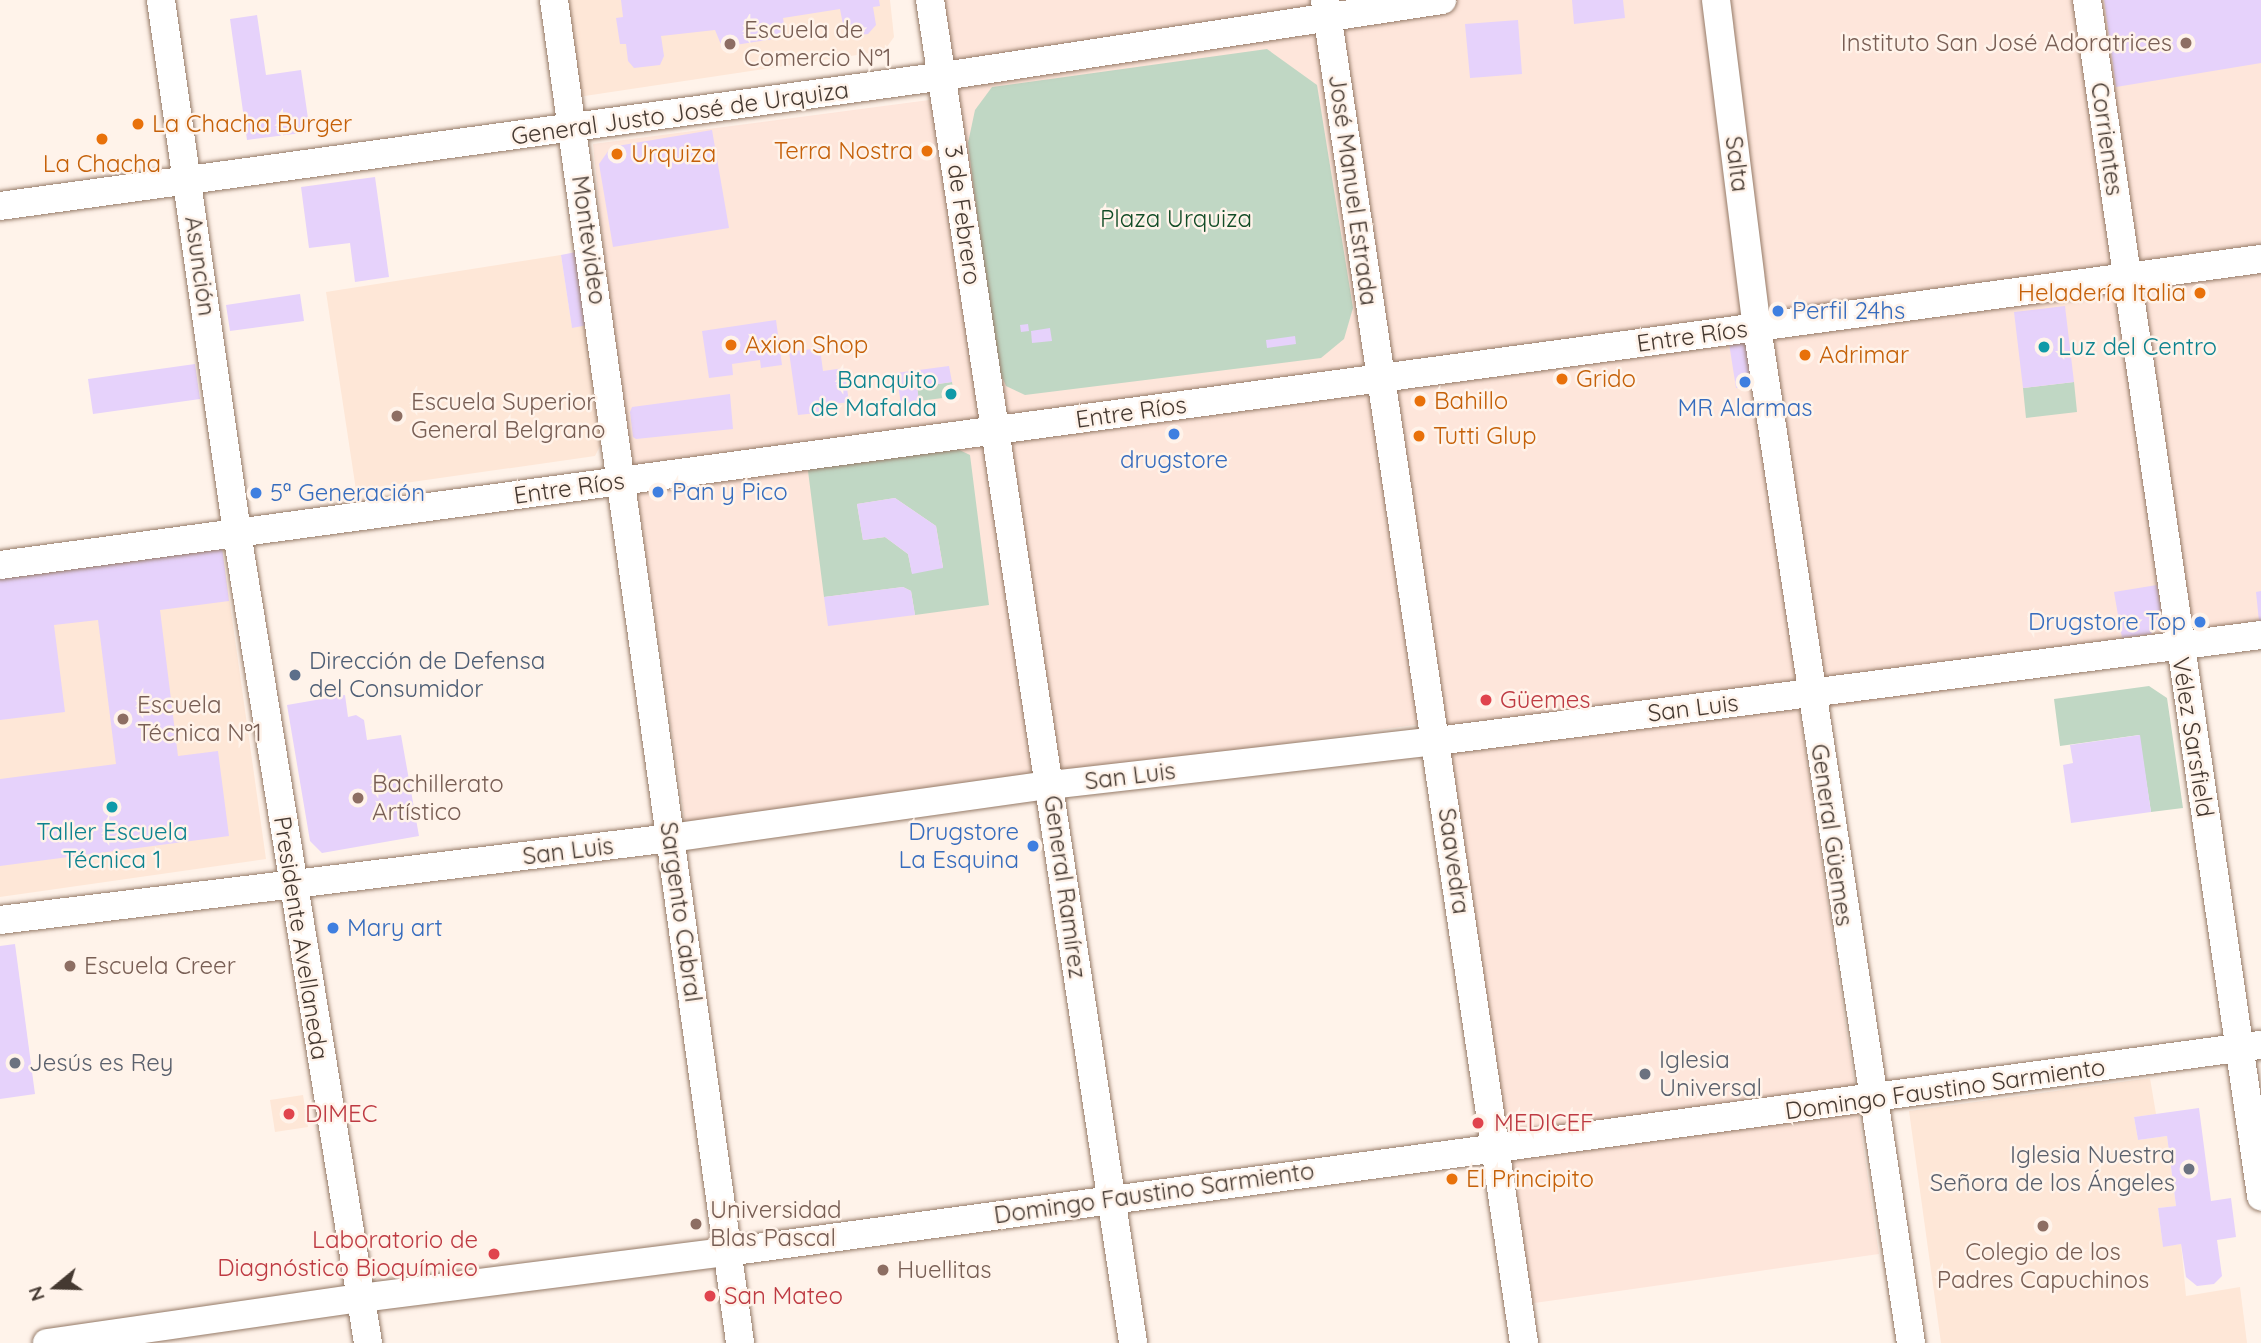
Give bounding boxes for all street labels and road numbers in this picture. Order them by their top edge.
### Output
street label: José Manuel Estrada [1323,73,1383,307]
street label: General Justo José de Urquiza [509,75,851,151]
street label: Corrientes [2085,81,2129,197]
street label: Salta [1719,134,1755,194]
street label: 3 de Febrero [939,143,987,287]
street label: Montevideo [566,174,612,306]
street label: Asunción [179,214,221,318]
street label: Entre Ríos [1635,314,1749,358]
street label: Entre Ríos [1074,390,1188,434]
street label: Entre Ríos [512,466,626,510]
street label: Vélez Sarsfield [2166,655,2220,819]
street label: San Luis [1646,688,1740,728]
street label: General Güemes [1805,742,1859,928]
street label: San Luis [1083,756,1177,796]
street label: General Ramírez [1038,794,1092,980]
street label: Saavedra [1432,806,1476,916]
street label: Presidente Avellaneda [268,814,334,1062]
street label: Sargento Cabral [654,820,708,1004]
street label: San Luis [521,831,615,871]
street label: Domingo Faustino Sarmiento [1783,1052,2107,1126]
street label: Domingo Faustino Sarmiento [992,1156,1316,1230]

